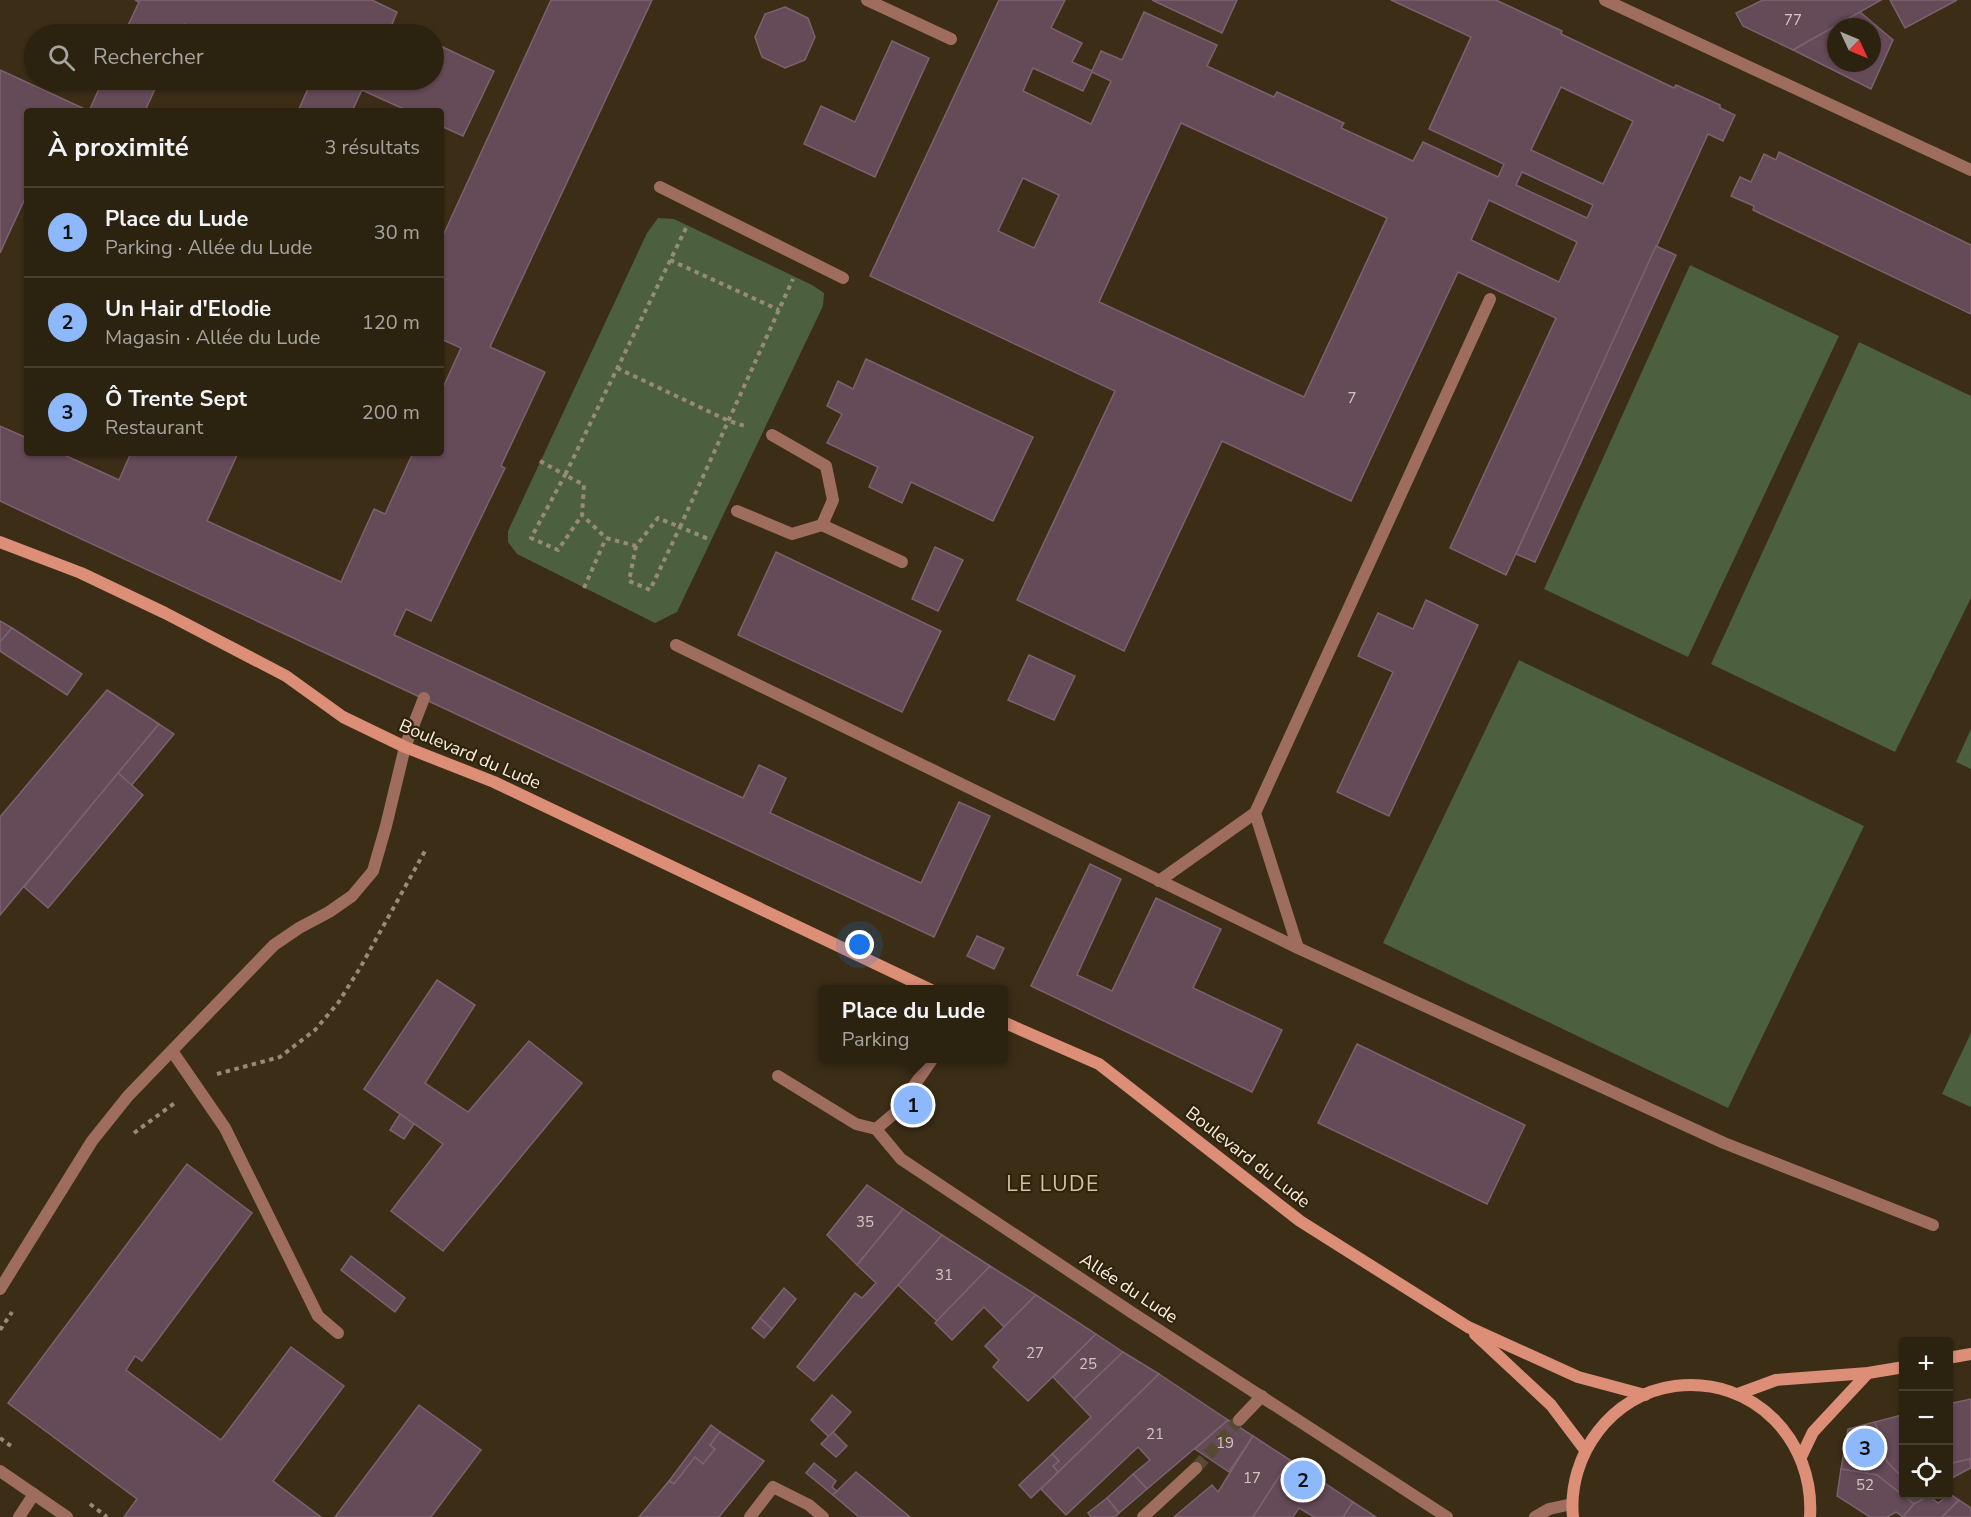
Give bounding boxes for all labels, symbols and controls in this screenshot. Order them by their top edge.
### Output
house number: 77 [1784,10,1802,30]
north arrow [1827,18,1881,72]
search box [24,24,444,90]
icon: search [45,41,78,74]
text: Rechercher [93,42,204,72]
text: À proximité [48,130,189,165]
text: 3 résultats [324,134,420,161]
text: Place du Lude [105,204,248,234]
text: 1 [62,219,74,246]
text: 30 m [374,219,420,246]
text: Parking · Allée du Lude [105,234,312,261]
text: Un Hair d'Elodie [105,294,271,324]
text: 2 [62,309,74,336]
text: 120 m [362,309,420,336]
text: Magasin · Allée du Lude [105,324,320,351]
text: Ô Trente Sept [105,384,247,414]
house number: 7 [1347,388,1357,408]
text: 3 [62,399,74,426]
text: 200 m [362,399,420,426]
text: Restaurant [105,414,203,441]
street label: Boulevard du Lude [395,713,545,795]
your location [845,930,874,959]
popup [819,985,1008,1063]
text: Place du Lude [842,996,985,1026]
text: Parking [842,1026,910,1053]
pin: 1 [894,1082,932,1128]
street label: Boulevard du Lude [1181,1101,1315,1213]
district label: LE LUDE [1006,1170,1100,1198]
house number: 35 [856,1212,874,1232]
street label: Allée du Lude [1075,1247,1183,1329]
house number: 31 [935,1265,953,1285]
map controls [1899,1337,1953,1499]
button: + [1899,1337,1953,1391]
house number: 27 [1026,1343,1044,1363]
house number: 25 [1079,1354,1097,1374]
button: − [1899,1391,1953,1445]
house number: 21 [1146,1424,1164,1444]
pin: 3 [1846,1426,1884,1470]
house number: 19 [1216,1433,1234,1453]
button: locate [1899,1445,1953,1499]
pin: 2 [1284,1458,1322,1502]
house number: 17 [1243,1468,1261,1488]
house number: 52 [1856,1475,1874,1495]

